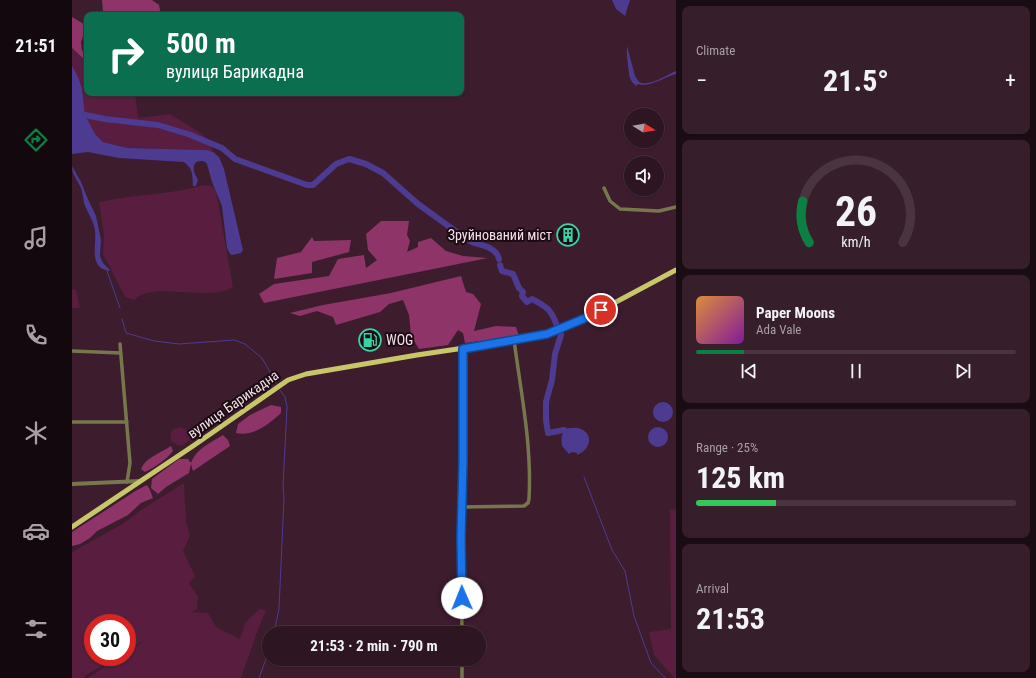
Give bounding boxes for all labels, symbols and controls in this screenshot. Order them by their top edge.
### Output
text: 500 m [166,27,236,60]
icon: right [100,28,152,80]
text: 21:51 [15,35,57,56]
text: Climate [696,43,735,58]
text: вулиця Барикадна [166,61,304,82]
text: 21.5° [823,63,889,98]
text: − [696,68,707,93]
text: + [1005,68,1016,93]
north arrow [624,108,664,148]
map controls [624,108,664,196]
icon: directions [22,126,50,154]
button: sound [624,156,664,196]
text: 26 [835,186,877,235]
building icon: Зруйнований міст [555,222,581,248]
icon: music [22,224,50,252]
place label: Зруйнований міст [448,227,552,243]
text: km/h [841,233,871,249]
pin [584,293,618,327]
icon: arrive [590,299,612,321]
text: Paper Moons [756,304,835,322]
icon: phone [22,321,50,349]
text: Ada Vale [756,322,801,337]
fuel station icon: WOG [357,327,383,353]
place label: WOG [386,332,413,348]
icon: previous [738,360,760,382]
icon: pause [845,360,867,382]
icon: next [952,360,974,382]
street label: вулиця Барикадна [184,367,282,441]
icon: climate [22,419,50,447]
text: Range · 25% [696,440,758,455]
text: 125 km [696,460,785,495]
icon: car [22,517,50,545]
position arrow [441,577,483,619]
text: Arrival [696,581,729,596]
text: 21:53 [696,601,765,636]
speed limit sign: 30 [84,614,136,666]
icon: filters [22,615,50,643]
text: 21:53 · 2 min · 790 m [310,637,438,655]

